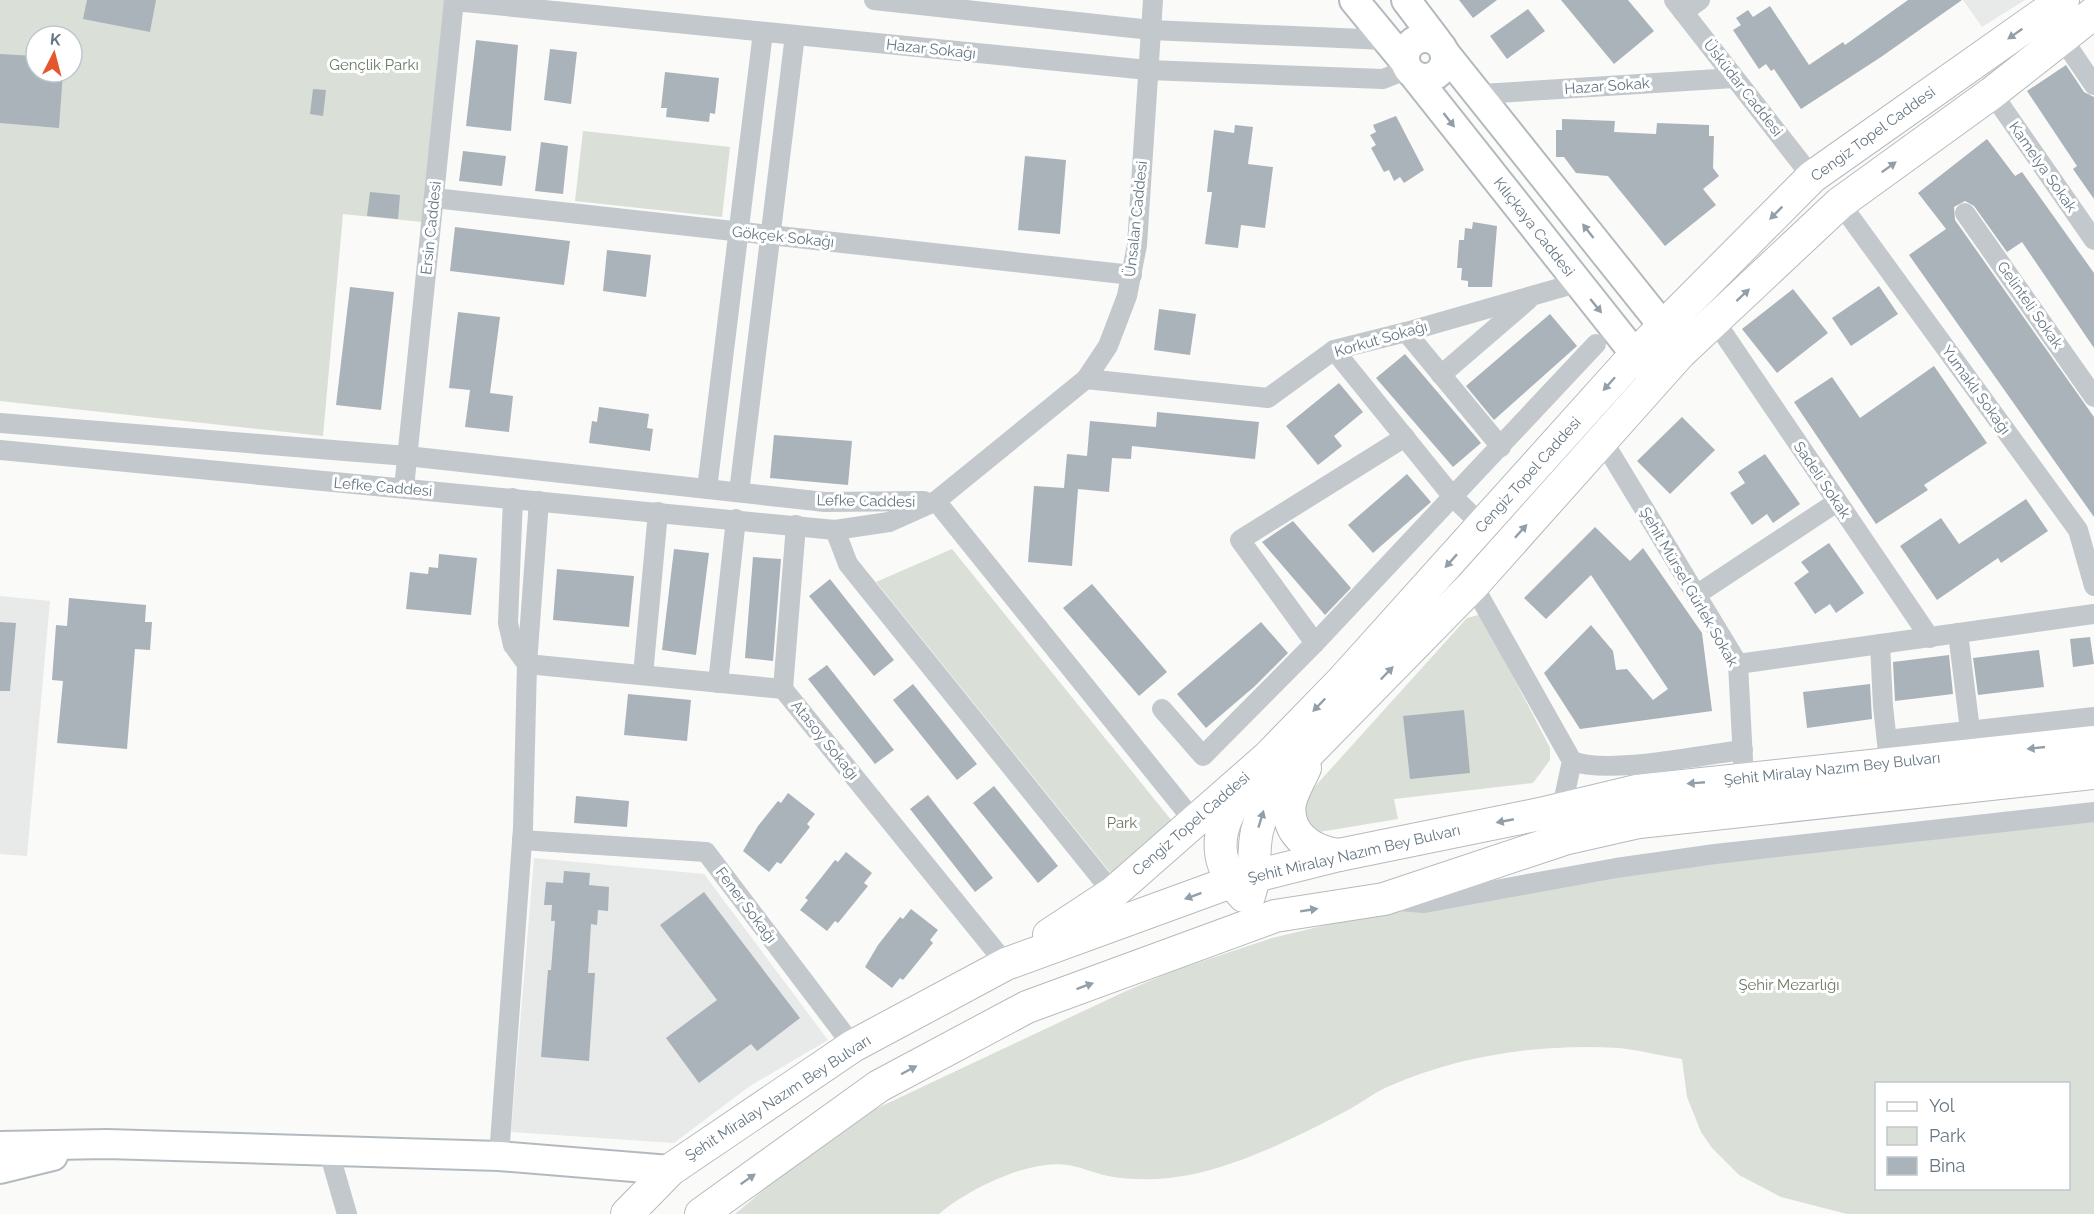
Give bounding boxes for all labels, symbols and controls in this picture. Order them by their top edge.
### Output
north arrow [24,24,84,84]
one-way arrow [2008,28,2024,40]
text: K [49,30,62,50]
street label: Hazar Sokağı [885,35,977,63]
street label: Üsküdar Caddesi [1700,35,1787,140]
park label: Gençlik Parkı [329,56,419,74]
street label: Hazar Sokak [1564,74,1650,98]
street label: Cengiz Topel Caddesi [1807,83,1939,185]
one-way arrow [1442,112,1455,127]
street label: Kamelya Sokak [2005,118,2081,216]
street label: Ünsalan Caddesi [1120,160,1151,278]
one-way arrow [1881,161,1897,173]
street label: Kılıçkaya Caddesi [1490,174,1578,280]
street label: Ersin Caddesi [417,180,445,276]
one-way arrow [1768,206,1783,220]
street label: Gökçek Sokağı [731,223,835,251]
one-way arrow [1582,223,1594,238]
street label: Gelinteli Sokak [1993,258,2067,352]
one-way arrow [1735,288,1750,302]
one-way arrow [1590,298,1603,314]
street label: Korkut Sokağı [1332,317,1430,361]
street label: Yumaklı Sokağı [1938,342,2014,438]
one-way arrow [1603,376,1616,391]
street label: Cengiz Topel Caddesi [1471,413,1585,537]
street label: Sadeli Sokak [1790,438,1854,522]
street label: Lefke Caddesi [333,474,433,500]
street label: Lefke Caddesi [816,491,916,511]
street label: Şehit Mürsel Gürlek Sokak [1636,504,1742,670]
one-way arrow [1514,524,1528,538]
one-way arrow [1445,553,1458,568]
one-way arrow [1380,666,1394,680]
street label: Atasoy Sokağı [787,697,863,783]
one-way arrow [1313,697,1327,711]
one-way arrow [2026,743,2045,753]
street label: Şehit Miralay Nazım Bey Bulvarı [1723,749,1941,789]
street label: Cengiz Topel Caddesi [1129,768,1253,880]
one-way arrow [1686,778,1705,788]
one-way arrow [1257,810,1266,828]
park label: Park [1107,814,1137,832]
one-way arrow [1495,817,1514,826]
street label: Şehit Miralay Nazım Bey Bulvarı [1246,821,1462,887]
street label: Fener Sokağı [712,864,780,946]
one-way arrow [1184,892,1202,901]
one-way arrow [1299,906,1318,915]
park label: Şehir Mezarlığı [1738,976,1840,994]
one-way arrow [1076,980,1094,990]
street label: Şehit Miralay Nazım Bey Bulvarı [682,1031,874,1165]
one-way arrow [901,1065,918,1075]
legend [1875,1082,2070,1190]
text: Yol [1929,1095,1955,1116]
text: Park [1929,1125,1966,1146]
text: Bina [1929,1155,1965,1176]
one-way arrow [739,1173,755,1185]

